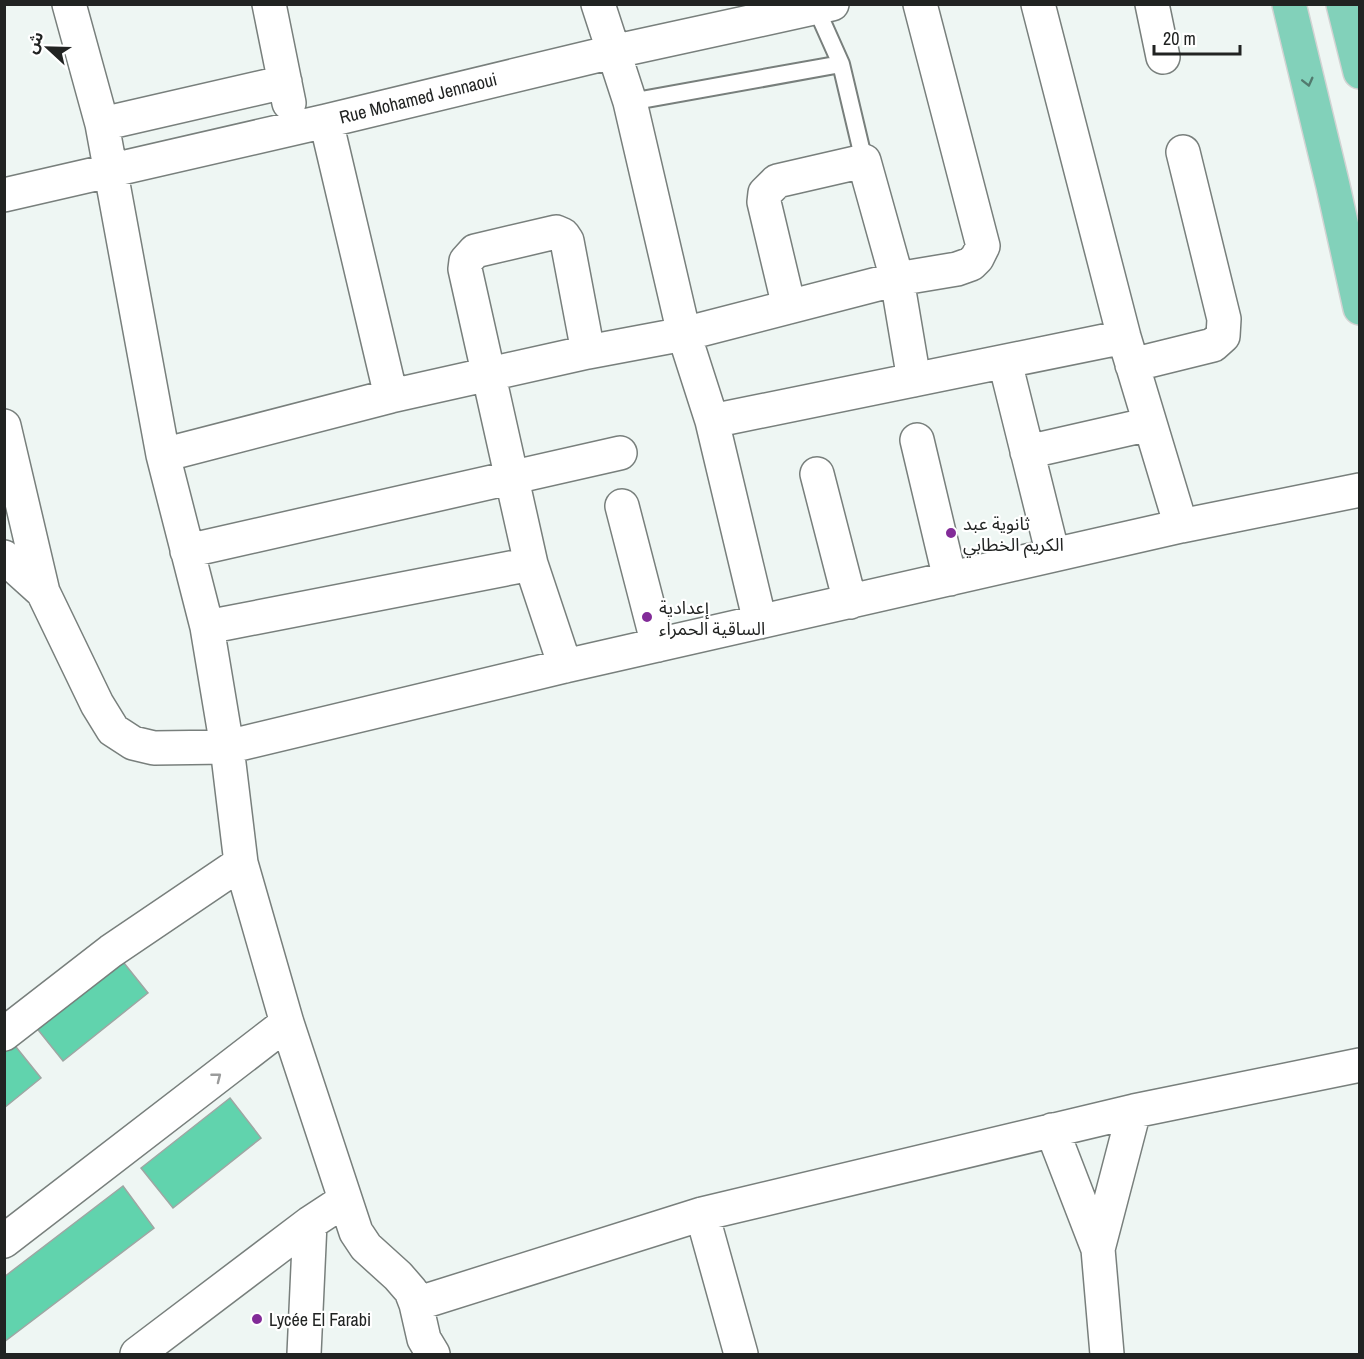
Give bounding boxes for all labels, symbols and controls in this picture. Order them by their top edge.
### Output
north arrow [18,18,78,78]
scale bar [1154,18,1240,56]
text: 20 m [1163,26,1196,51]
text: ش [20,28,48,57]
street label: Rue Mohamed Jennaoui [337,66,499,130]
one-way arrow [1301,77,1314,87]
place label: ثانوية عبد الكريم الخطابي [963,511,1064,558]
marker: ثانوية عبد الكريم الخطابي [944,526,958,540]
place label: إعدادية الساقية الحمراء [659,595,765,641]
marker: إعدادية الساقية الحمراء [640,610,654,624]
one-way arrow [210,1073,221,1084]
place label: Lycée El Farabi [269,1307,371,1332]
marker: Lycée El Farabi [250,1312,264,1326]

